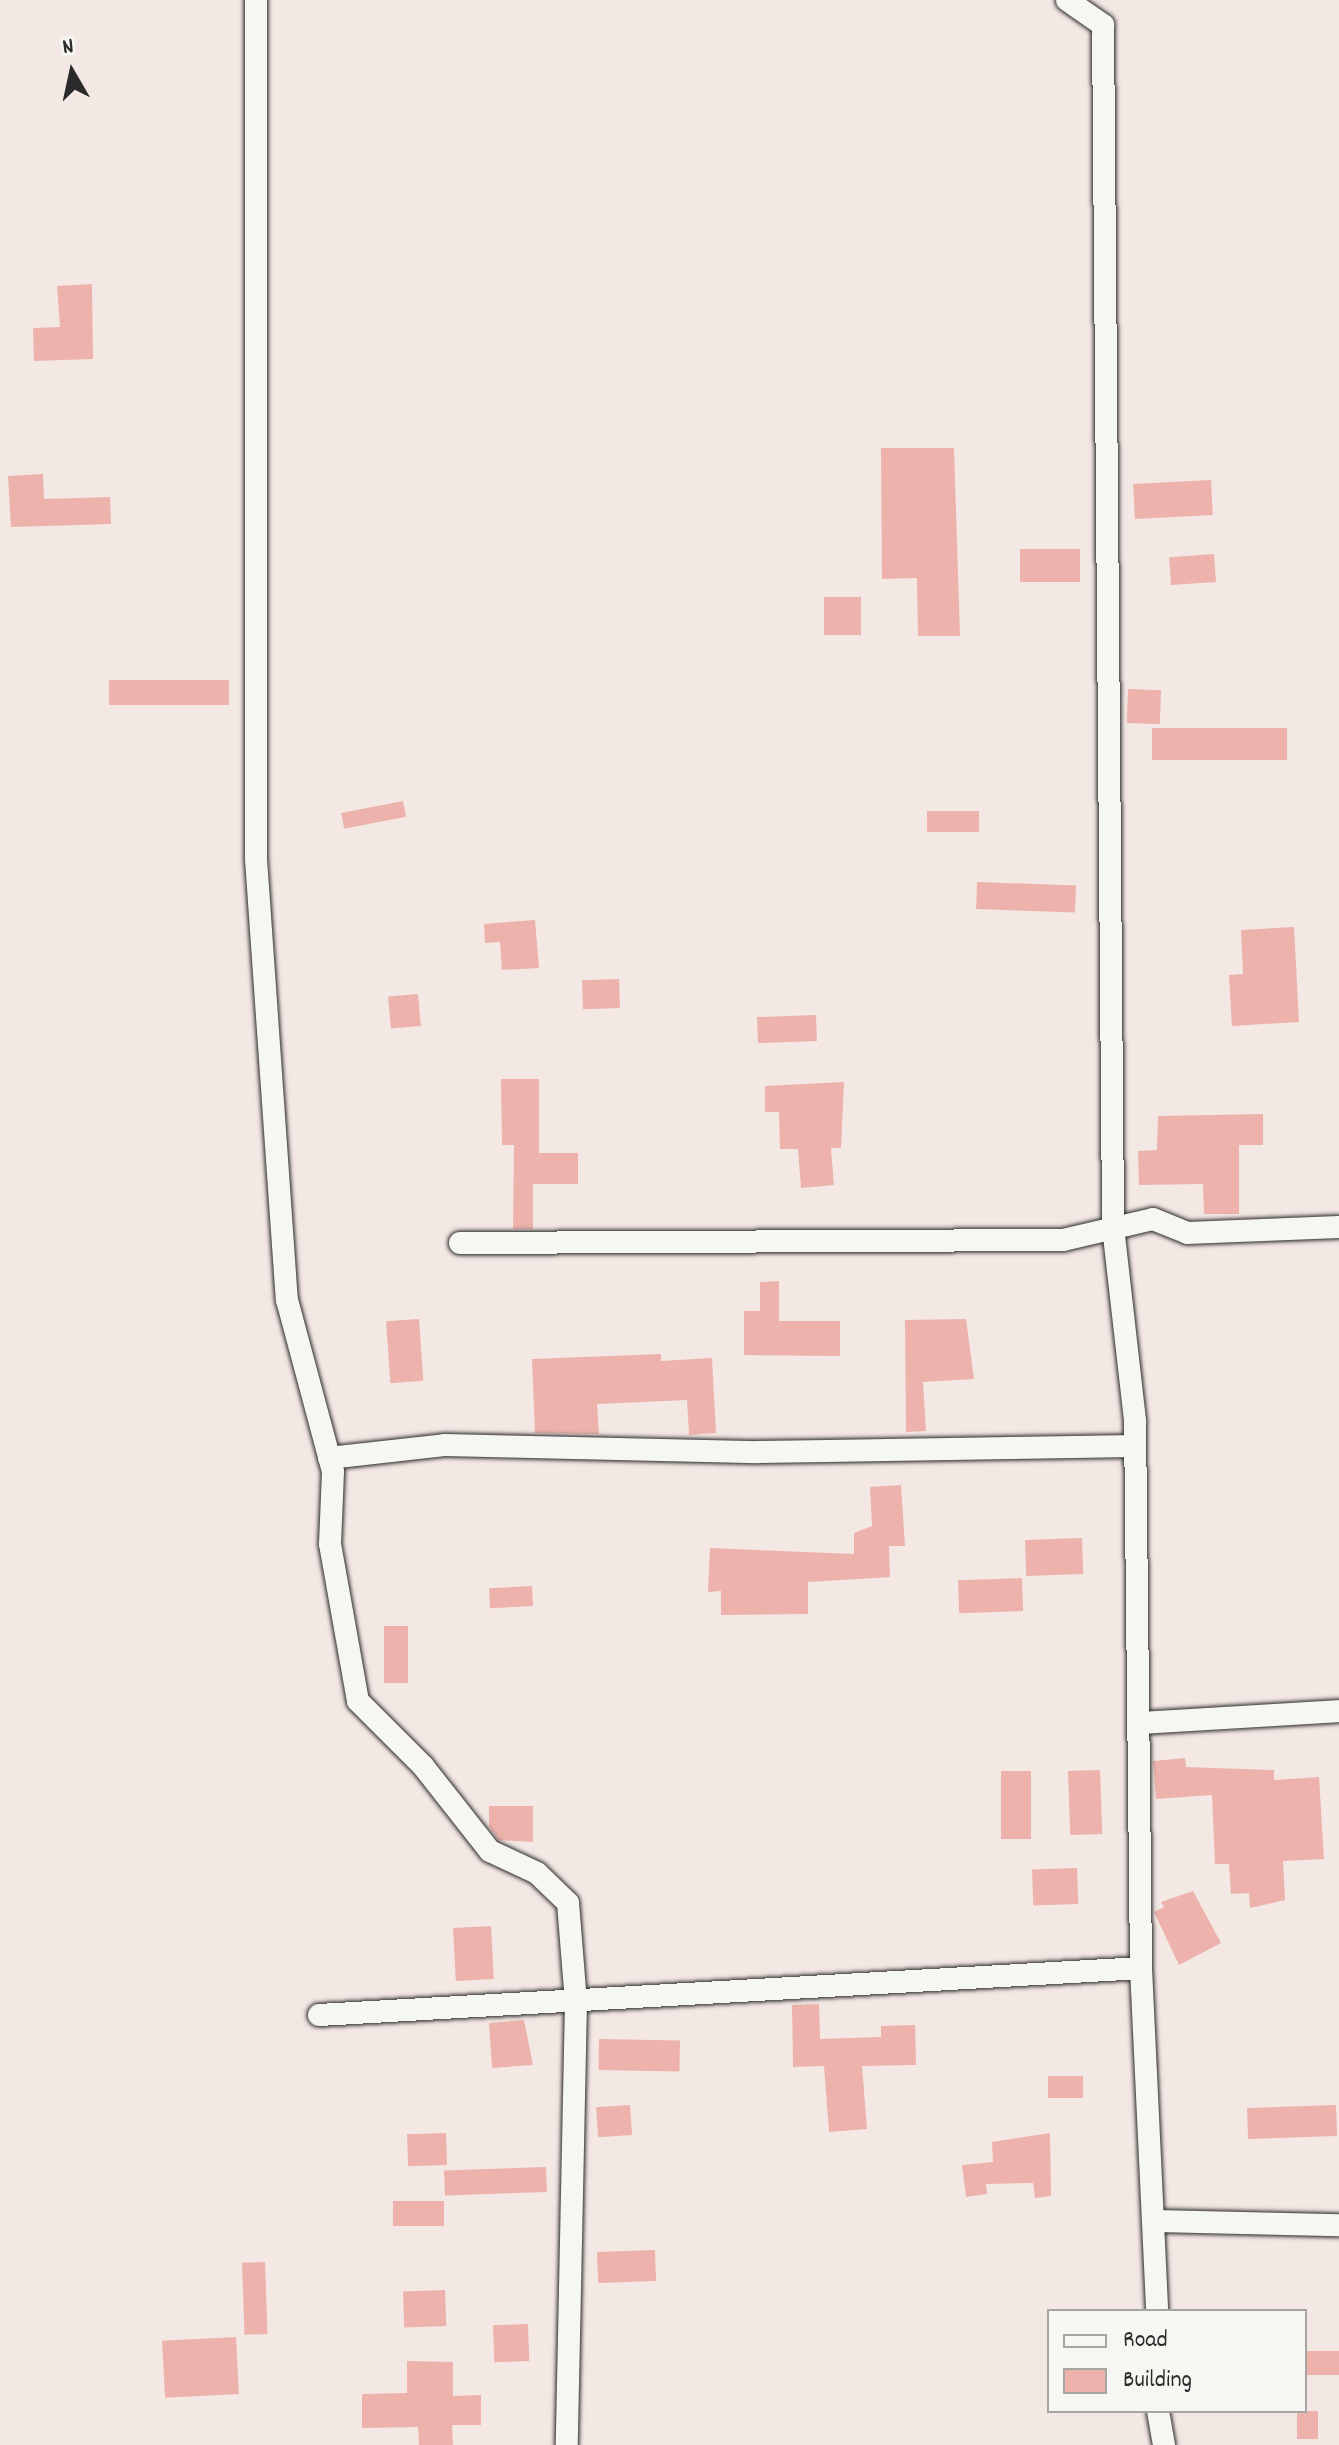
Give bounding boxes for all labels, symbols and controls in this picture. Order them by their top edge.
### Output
north arrow [32,32,112,112]
text: N [60,32,76,64]
legend [1047,2309,1307,2413]
text: Road [1123,2324,1168,2358]
text: Building [1123,2364,1192,2398]

